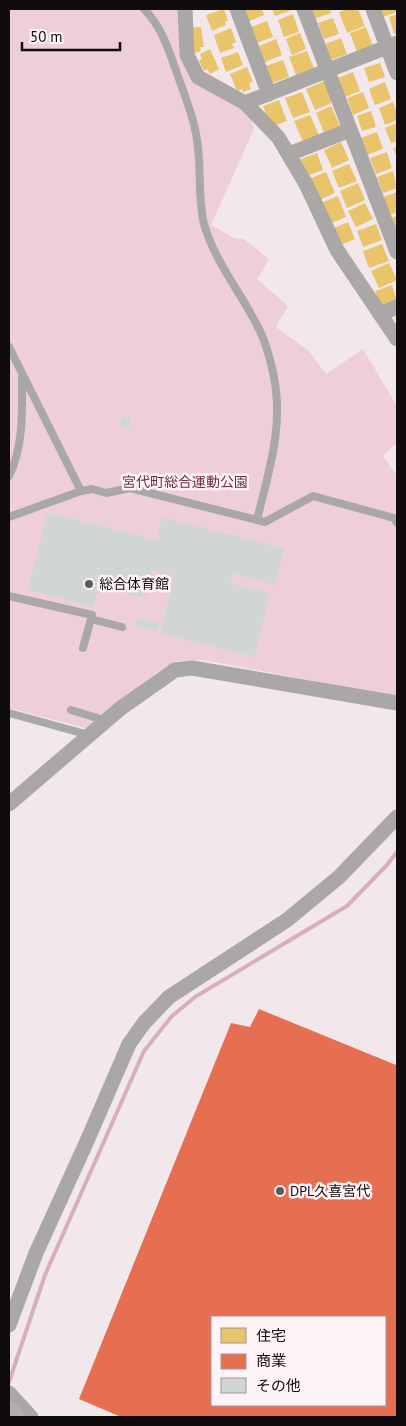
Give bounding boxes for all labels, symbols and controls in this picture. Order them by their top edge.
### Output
scale bar [22,20,120,52]
text: 50 m [30,27,63,46]
park label: 宮代町総合運動公園 [122,473,248,491]
place label: 総合体育館 [99,575,169,593]
marker: 総合体育館 [83,578,95,590]
place label: DPL久喜宮代 [290,1182,370,1200]
marker: DPL久喜宮代 [274,1185,286,1197]
legend [211,1316,386,1406]
text: 住宅 [256,1326,286,1345]
text: 商業 [256,1351,286,1370]
text: その他 [256,1376,301,1395]

